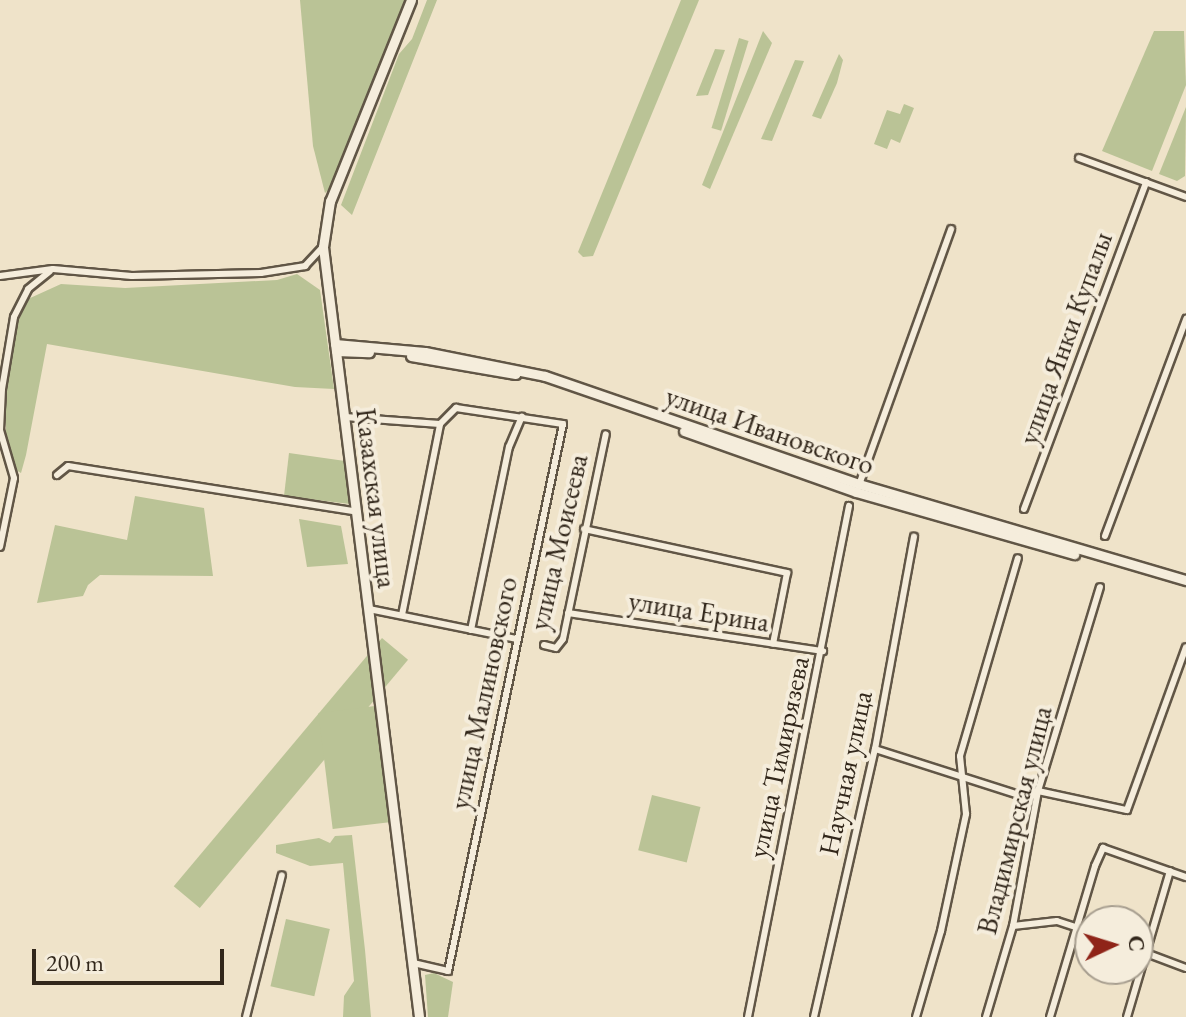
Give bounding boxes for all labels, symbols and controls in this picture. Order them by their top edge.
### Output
street label: улица Янки Купалы [1011,227,1119,449]
street label: улица Ивановского [661,379,879,481]
street label: Казахская улица [349,406,405,590]
street label: улица Моисеева [521,451,595,633]
street label: улица Малиновского [442,574,524,812]
street label: улица Ерина [626,583,772,639]
street label: улица Тимирязева [740,653,816,861]
street label: Научная улица [811,688,879,858]
street label: Владимирская улица [969,702,1059,938]
north arrow [1074,905,1154,985]
scale bar [36,933,228,983]
text: С [1121,935,1151,952]
text: 200 m [46,947,104,978]

